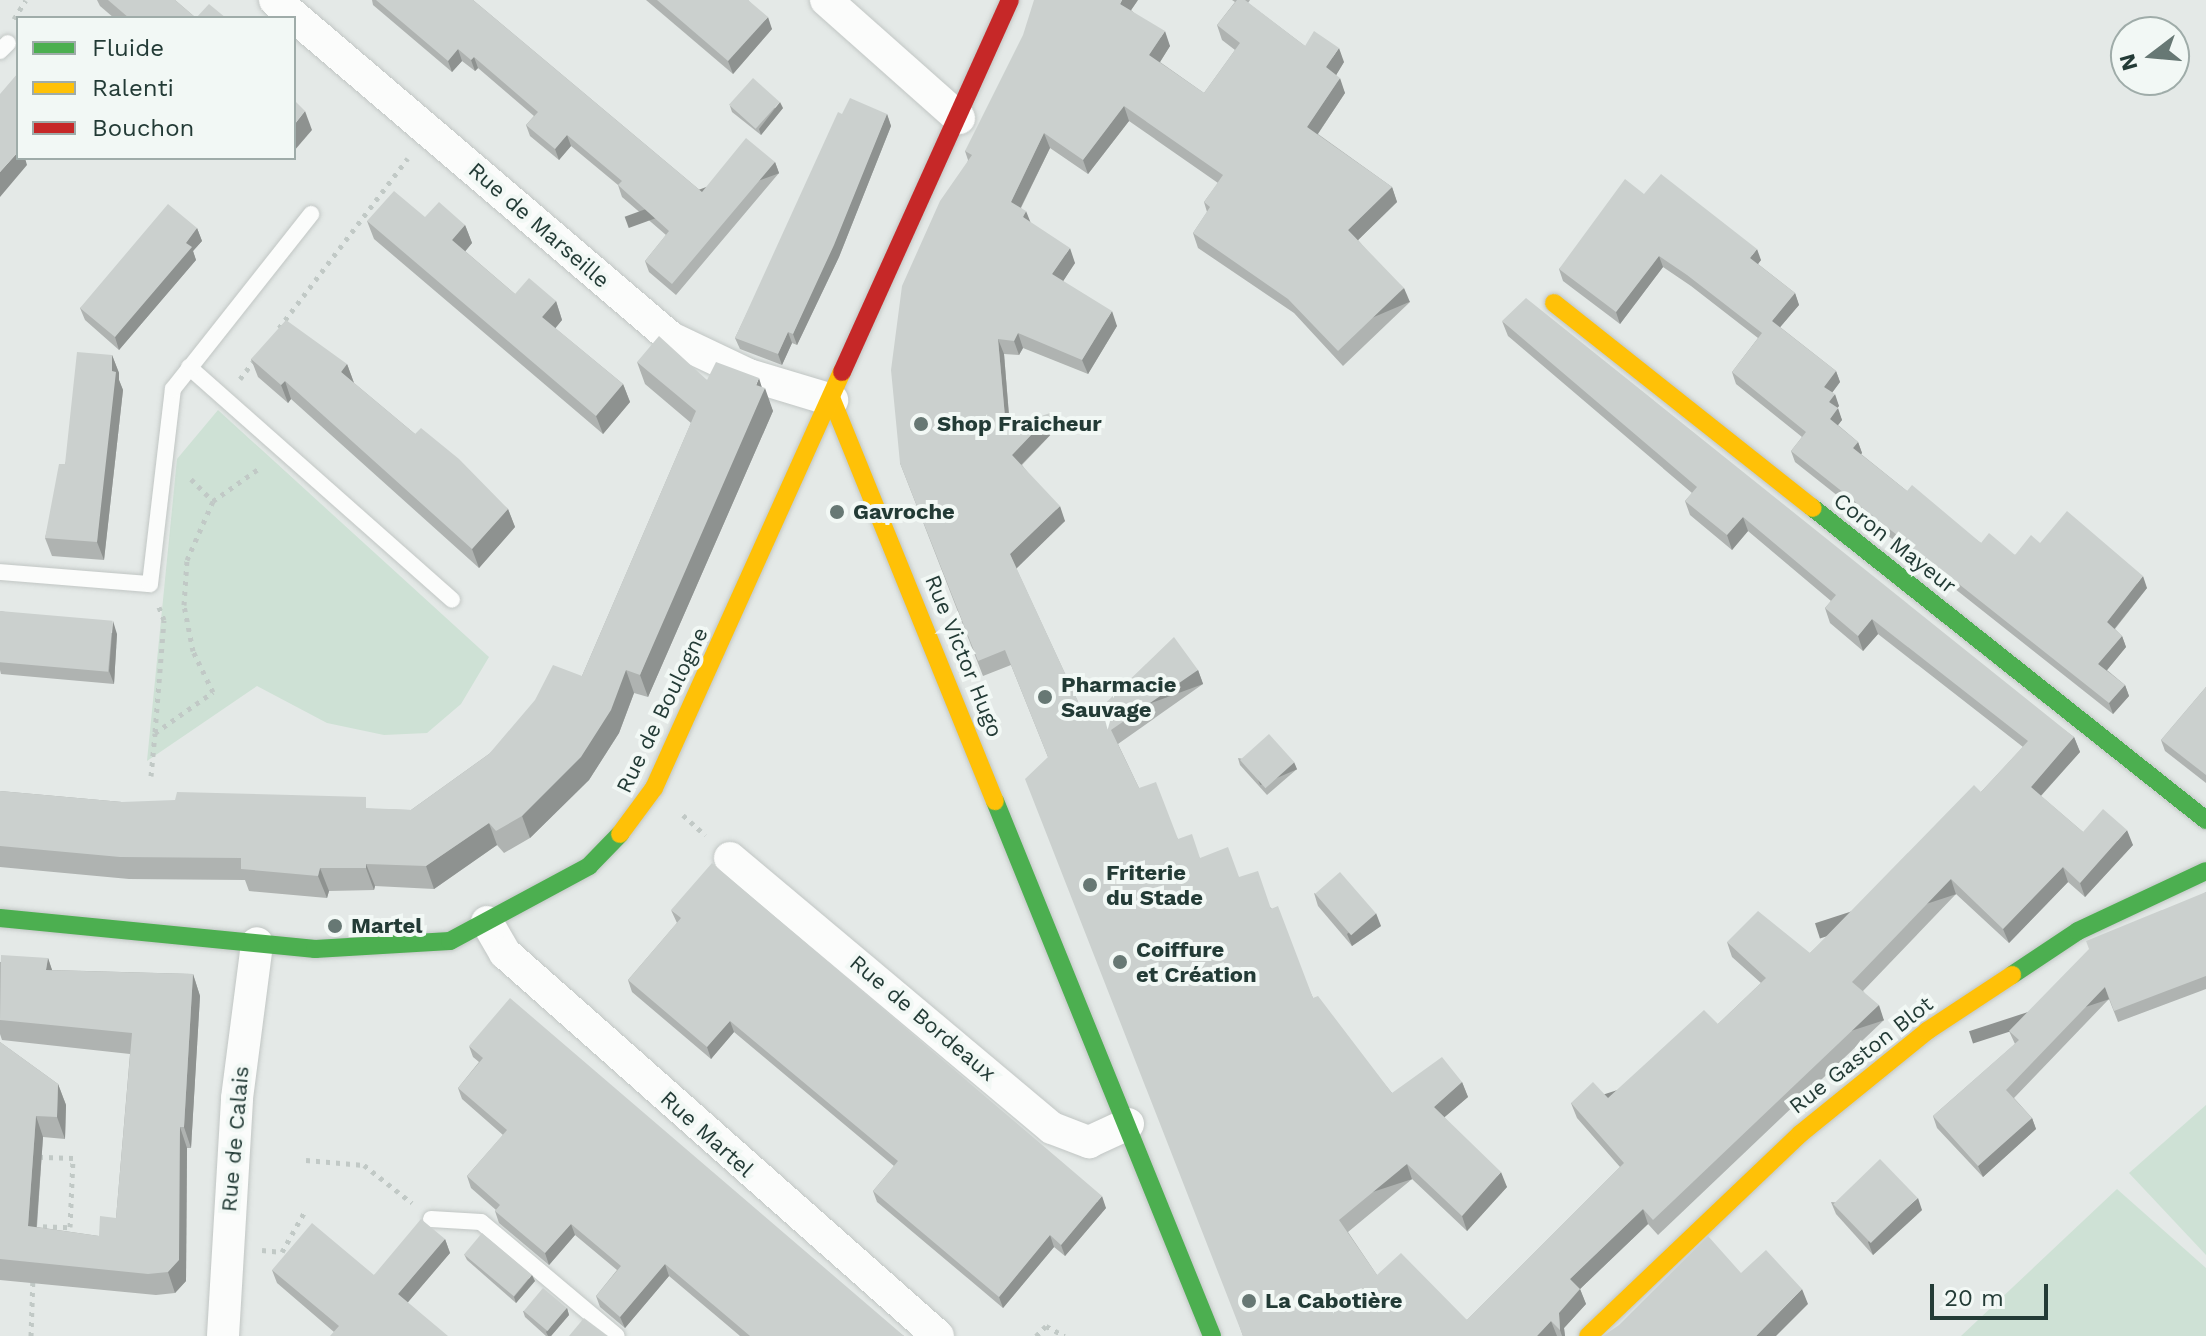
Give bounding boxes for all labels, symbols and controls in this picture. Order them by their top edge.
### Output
legend [16,16,296,160]
north arrow [2110,16,2190,96]
text: Fluide [92,34,164,62]
text: N [2114,51,2143,73]
text: Ralenti [92,74,174,102]
text: Bouchon [92,114,194,142]
street label: Rue de Marseille [463,157,615,293]
place label: Shop Fraicheur [937,411,1102,437]
marker: Shop Fraicheur [912,415,930,433]
street label: Coron Mayeur [1828,487,1962,599]
place label: Gavroche [853,499,955,525]
marker: Gavroche [828,503,846,521]
street label: Rue Victor Hugo [919,570,1009,742]
street label: Rue de Boulogne [610,623,714,797]
place label: Pharmacie Sauvage [1061,671,1177,722]
marker: Pharmacie Sauvage [1036,688,1054,706]
place label: Friterie du Stade [1106,859,1203,910]
marker: Friterie du Stade [1081,876,1099,894]
place label: Martel [351,913,422,939]
marker: Martel [326,917,344,935]
place label: Coiffure et Création [1136,936,1257,988]
street label: Rue de Bordeaux [845,949,1001,1087]
marker: Coiffure et Création [1111,953,1129,971]
street label: Rue Gaston Blot [1784,991,1938,1119]
street label: Rue de Calais [215,1065,255,1213]
street label: Rue Martel [655,1085,759,1183]
scale bar [1934,1268,2052,1318]
text: 20 m [1944,1284,2004,1312]
place label: La Cabotière [1265,1288,1403,1314]
marker: La Cabotière [1240,1292,1258,1310]

